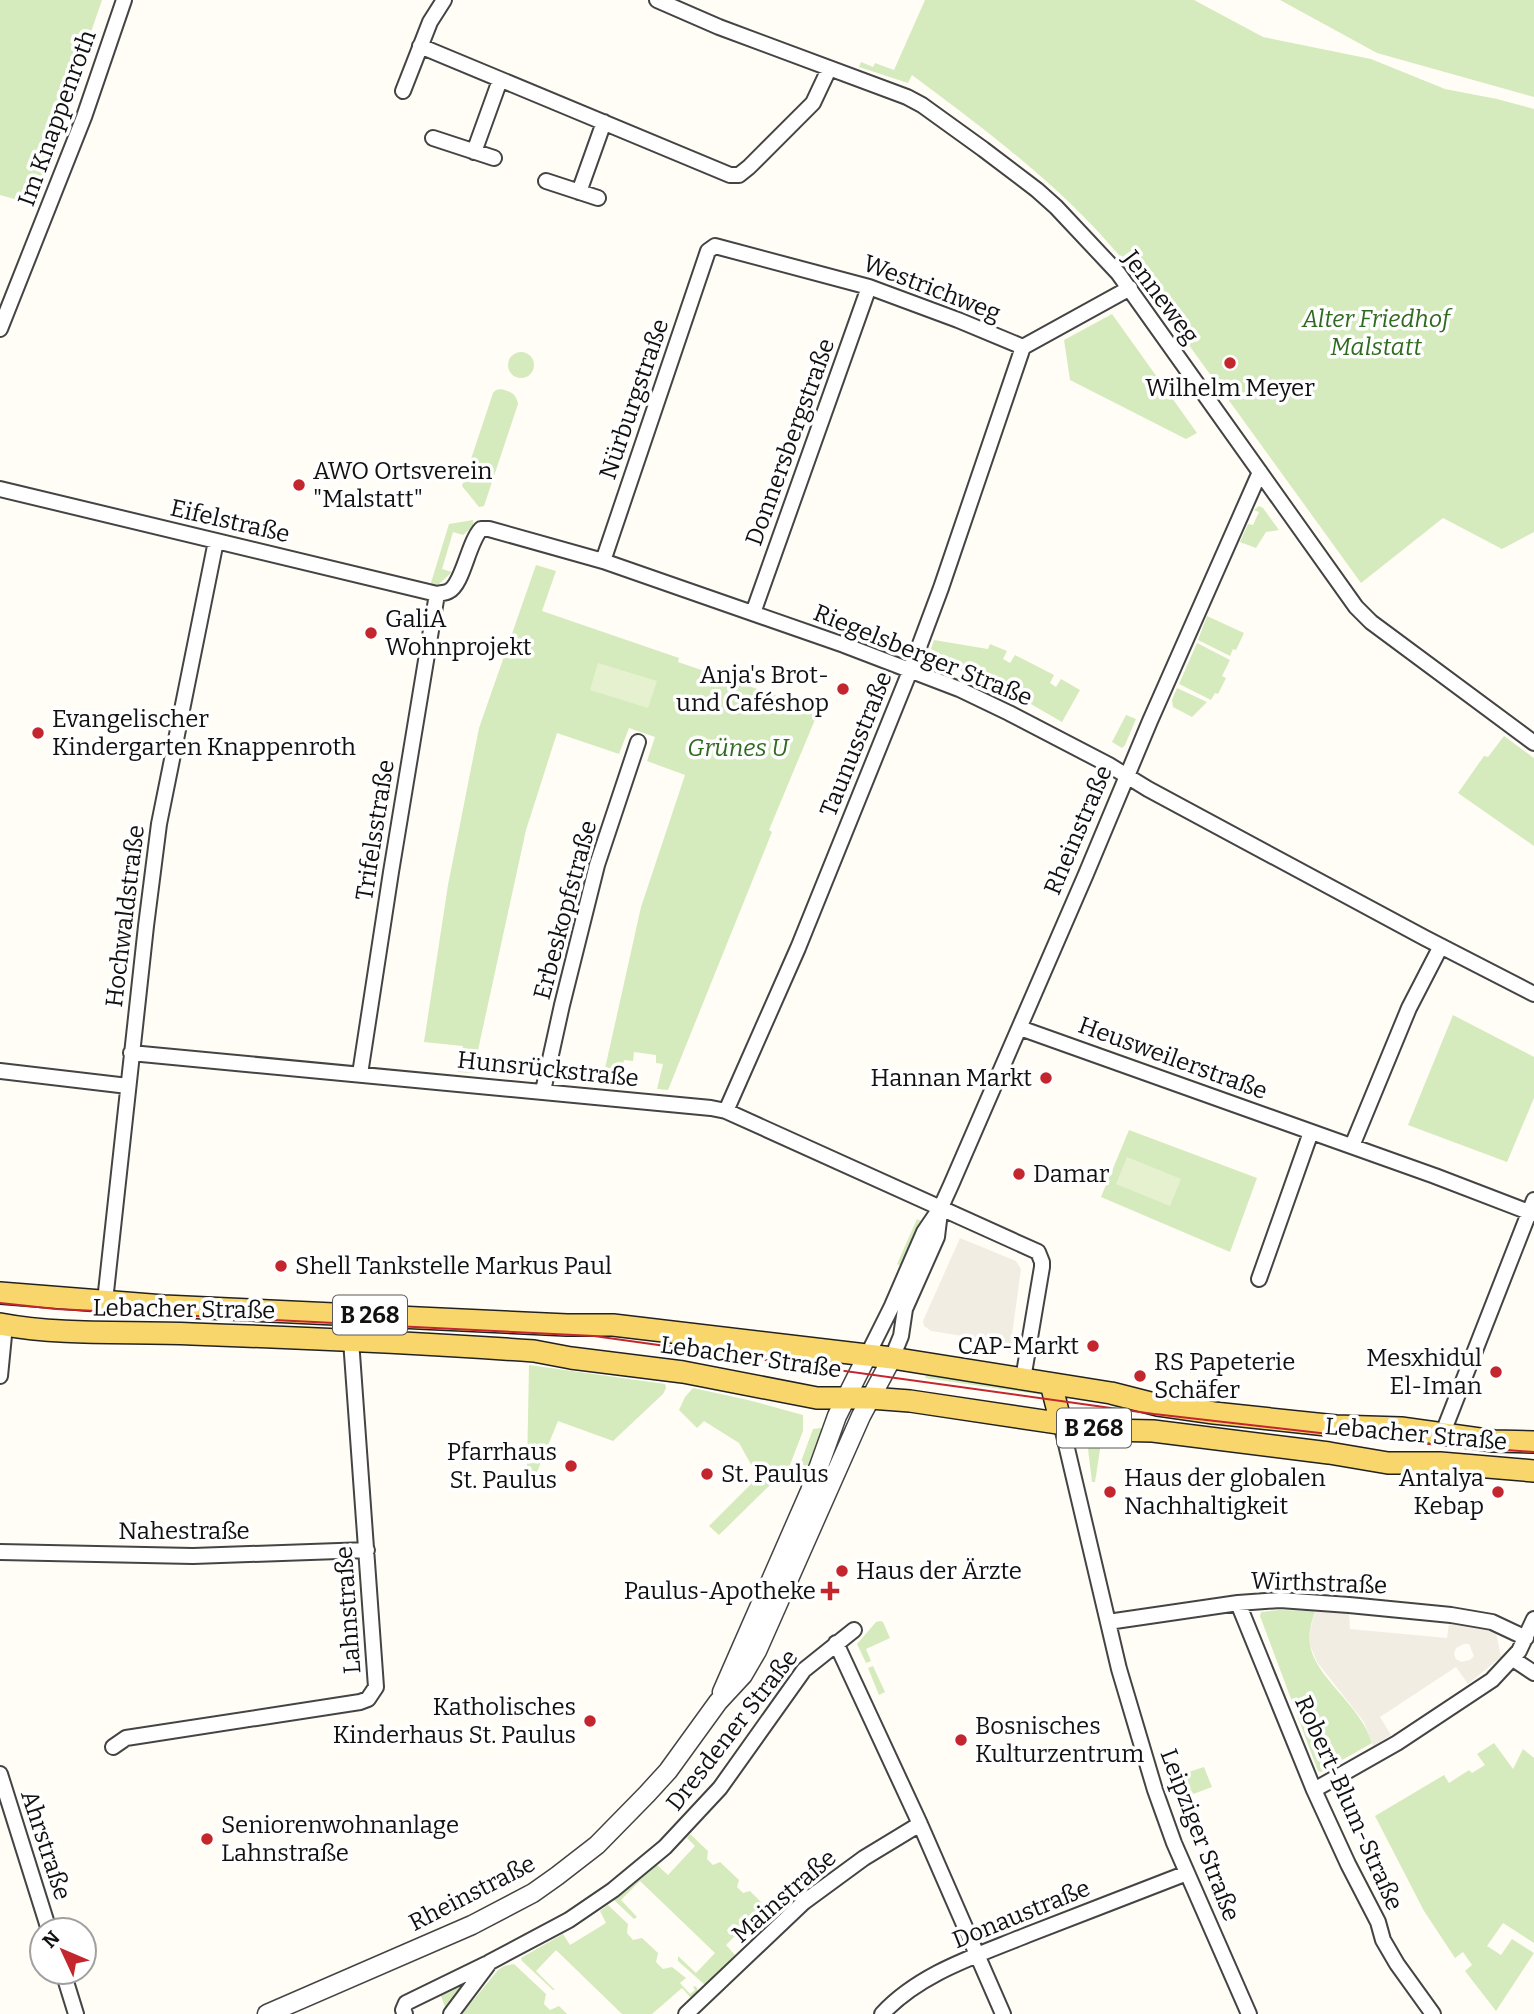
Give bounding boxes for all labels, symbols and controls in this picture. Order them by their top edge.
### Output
street label: Im Knappenroth [12,26,102,210]
street label: Jenneweg [1116,244,1205,349]
street label: Westrichweg [859,249,1005,327]
park label: Alter Friedhof Malstatt [1301,305,1453,361]
street label: Nürburgstraße [593,315,675,483]
street label: Donnersbergstraße [740,335,840,549]
marker: Wilhelm Meyer [1222,355,1238,371]
place label: Wilhelm Meyer [1145,374,1315,402]
place label: AWO Ortsverein "Malstatt" [313,457,492,513]
marker: AWO Ortsverein "Malstatt" [291,477,307,493]
street label: Eifelstraße [168,494,292,548]
street label: Riegelsberger Straße [810,598,1036,712]
place label: GaliA Wohnprojekt [385,605,532,661]
marker: GaliA Wohnprojekt [363,625,379,641]
place label: Anja's Brot- und Caféshop [676,661,829,717]
street label: Taunusstraße [814,667,898,821]
marker: Anja's Brot- und Caféshop [835,681,851,697]
place label: Evangelischer Kindergarten Knappenroth [52,705,356,761]
marker: Evangelischer Kindergarten Knappenroth [30,725,46,741]
park label: Grünes U [687,734,790,762]
street label: Trifelsstraße [350,758,400,902]
street label: Rheinstraße [1038,761,1118,899]
street label: Erbeskopfstraße [528,817,602,1003]
street label: Hochwaldstraße [100,823,150,1009]
street label: Heusweilerstraße [1075,1011,1271,1105]
street label: Hunsrückstraße [456,1046,640,1092]
place label: Hannan Markt [870,1064,1032,1092]
marker: Hannan Markt [1038,1070,1054,1086]
place label: Damar [1033,1160,1110,1188]
marker: Damar [1011,1166,1027,1182]
place label: Shell Tankstelle Markus Paul [295,1252,612,1280]
marker: Shell Tankstelle Markus Paul [273,1258,289,1274]
street label: Lebacher Straße [92,1293,276,1325]
road number: B 268 [333,1296,407,1334]
street label: Lebacher Straße [659,1330,843,1384]
place label: CAP-Markt [957,1332,1079,1360]
marker: CAP-Markt [1085,1338,1101,1354]
place label: Mesxhidul El-Iman [1366,1344,1482,1400]
place label: RS Papeterie Schäfer [1154,1348,1295,1404]
marker: Mesxhidul El-Iman [1488,1364,1504,1380]
marker: RS Papeterie Schäfer [1132,1368,1148,1384]
road number: B 268 [1057,1408,1131,1448]
street label: Lebacher Straße [1324,1412,1508,1456]
place label: Pfarrhaus St. Paulus [447,1438,557,1494]
marker: Pfarrhaus St. Paulus [563,1458,579,1474]
place label: St. Paulus [721,1460,829,1488]
place label: Haus der globalen Nachhaltigkeit [1124,1464,1326,1520]
place label: Antalya Kebap [1399,1464,1484,1520]
marker: St. Paulus [699,1466,715,1482]
marker: Haus der globalen Nachhaltigkeit [1102,1484,1118,1500]
marker: Antalya Kebap [1490,1484,1506,1500]
street label: Nahestraße [118,1517,250,1545]
street label: Lahnstraße [330,1545,366,1675]
place label: Haus der Ärzte [856,1557,1022,1585]
marker: Haus der Ärzte [834,1563,850,1579]
street label: Wirthstraße [1250,1567,1388,1599]
place label: Paulus-Apotheke [624,1577,816,1605]
marker: Paulus-Apotheke [822,1583,838,1599]
street label: Dresdener Straße [660,1644,804,1816]
street label: Robert-Blum-Straße [1289,1692,1409,1914]
place label: Katholisches Kinderhaus St. Paulus [333,1693,576,1749]
place label: Bosnisches Kulturzentrum [975,1712,1144,1768]
marker: Katholisches Kinderhaus St. Paulus [582,1713,598,1729]
marker: Bosnisches Kulturzentrum [953,1732,969,1748]
street label: Leipziger Straße [1154,1745,1246,1925]
street label: Ahrstraße [15,1787,77,1903]
place label: Seniorenwohnanlage Lahnstraße [221,1811,459,1867]
marker: Seniorenwohnanlage Lahnstraße [199,1831,215,1847]
street label: Mainstraße [726,1843,842,1949]
street label: Rheinstraße [404,1849,540,1937]
street label: Donaustraße [948,1874,1094,1954]
north arrow [28,1916,98,1986]
text: N [38,1926,65,1953]

